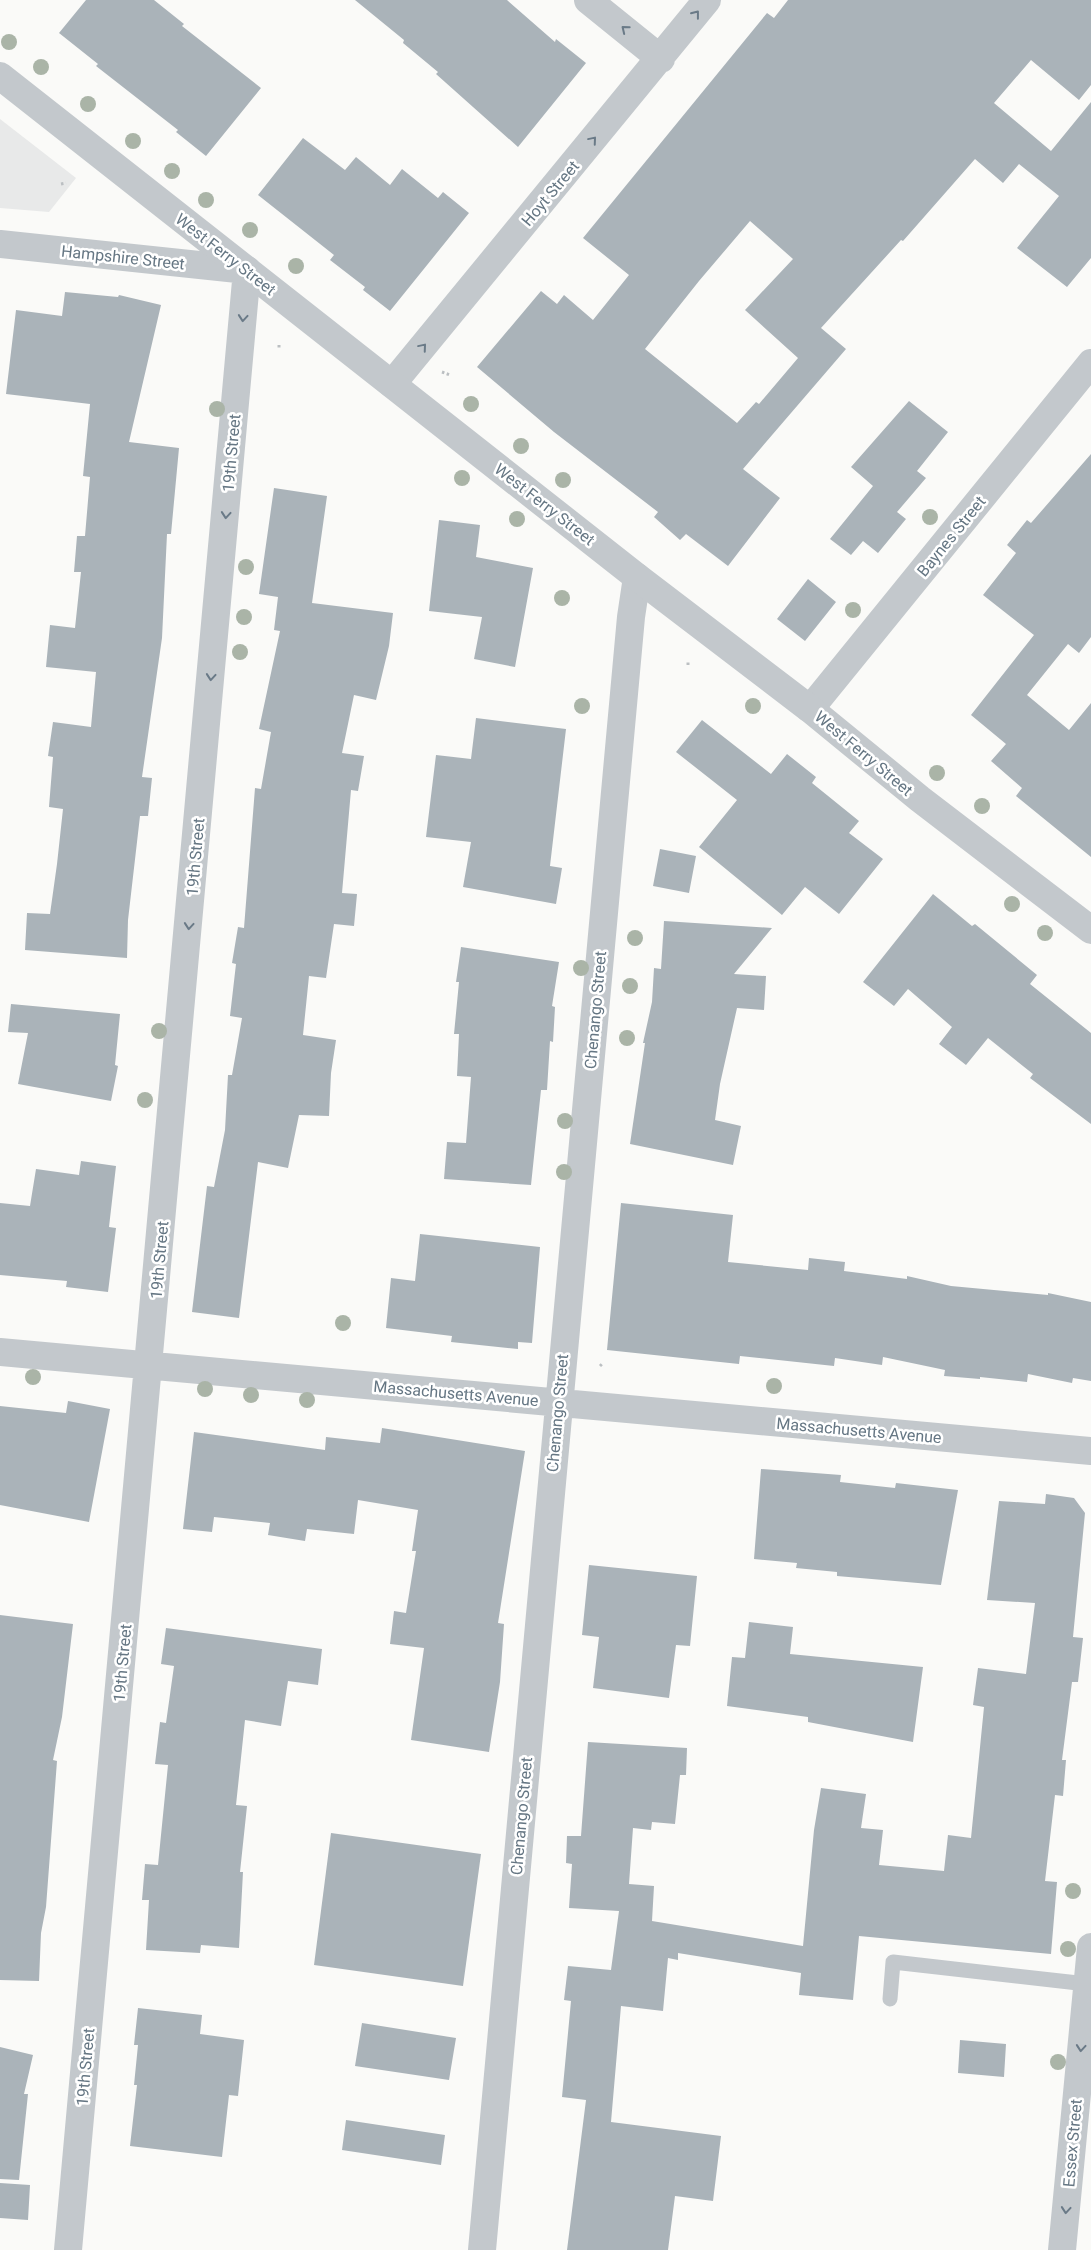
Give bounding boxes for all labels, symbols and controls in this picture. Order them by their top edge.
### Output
one-way arrow [690,11,698,20]
one-way arrow [621,26,630,35]
one-way arrow [588,137,597,146]
street label: Hoyt Street [518,157,583,230]
street label: West Ferry Street [172,209,280,299]
street label: Hampshire Street [60,242,186,273]
one-way arrow [238,315,249,323]
one-way arrow [418,343,427,352]
street label: 19th Street [219,413,244,493]
street label: West Ferry Street [491,459,599,549]
street label: Baynes Street [913,492,990,580]
one-way arrow [221,511,232,519]
one-way arrow [206,673,217,681]
street label: West Ferry Street [811,707,916,800]
street label: 19th Street [183,817,208,897]
one-way arrow [184,922,195,930]
street label: Chenango Street [581,950,610,1070]
street label: 19th Street [147,1220,172,1300]
street label: Chenango Street [543,1353,572,1473]
street label: Massachusetts Avenue [373,1377,539,1410]
street label: Massachusetts Avenue [776,1414,942,1447]
street label: 19th Street [110,1623,135,1703]
street label: Chenango Street [507,1756,536,1876]
street label: 19th Street [73,2027,98,2107]
one-way arrow [1076,2044,1087,2052]
street label: Essex Street [1059,2098,1086,2188]
one-way arrow [1061,2206,1072,2214]

